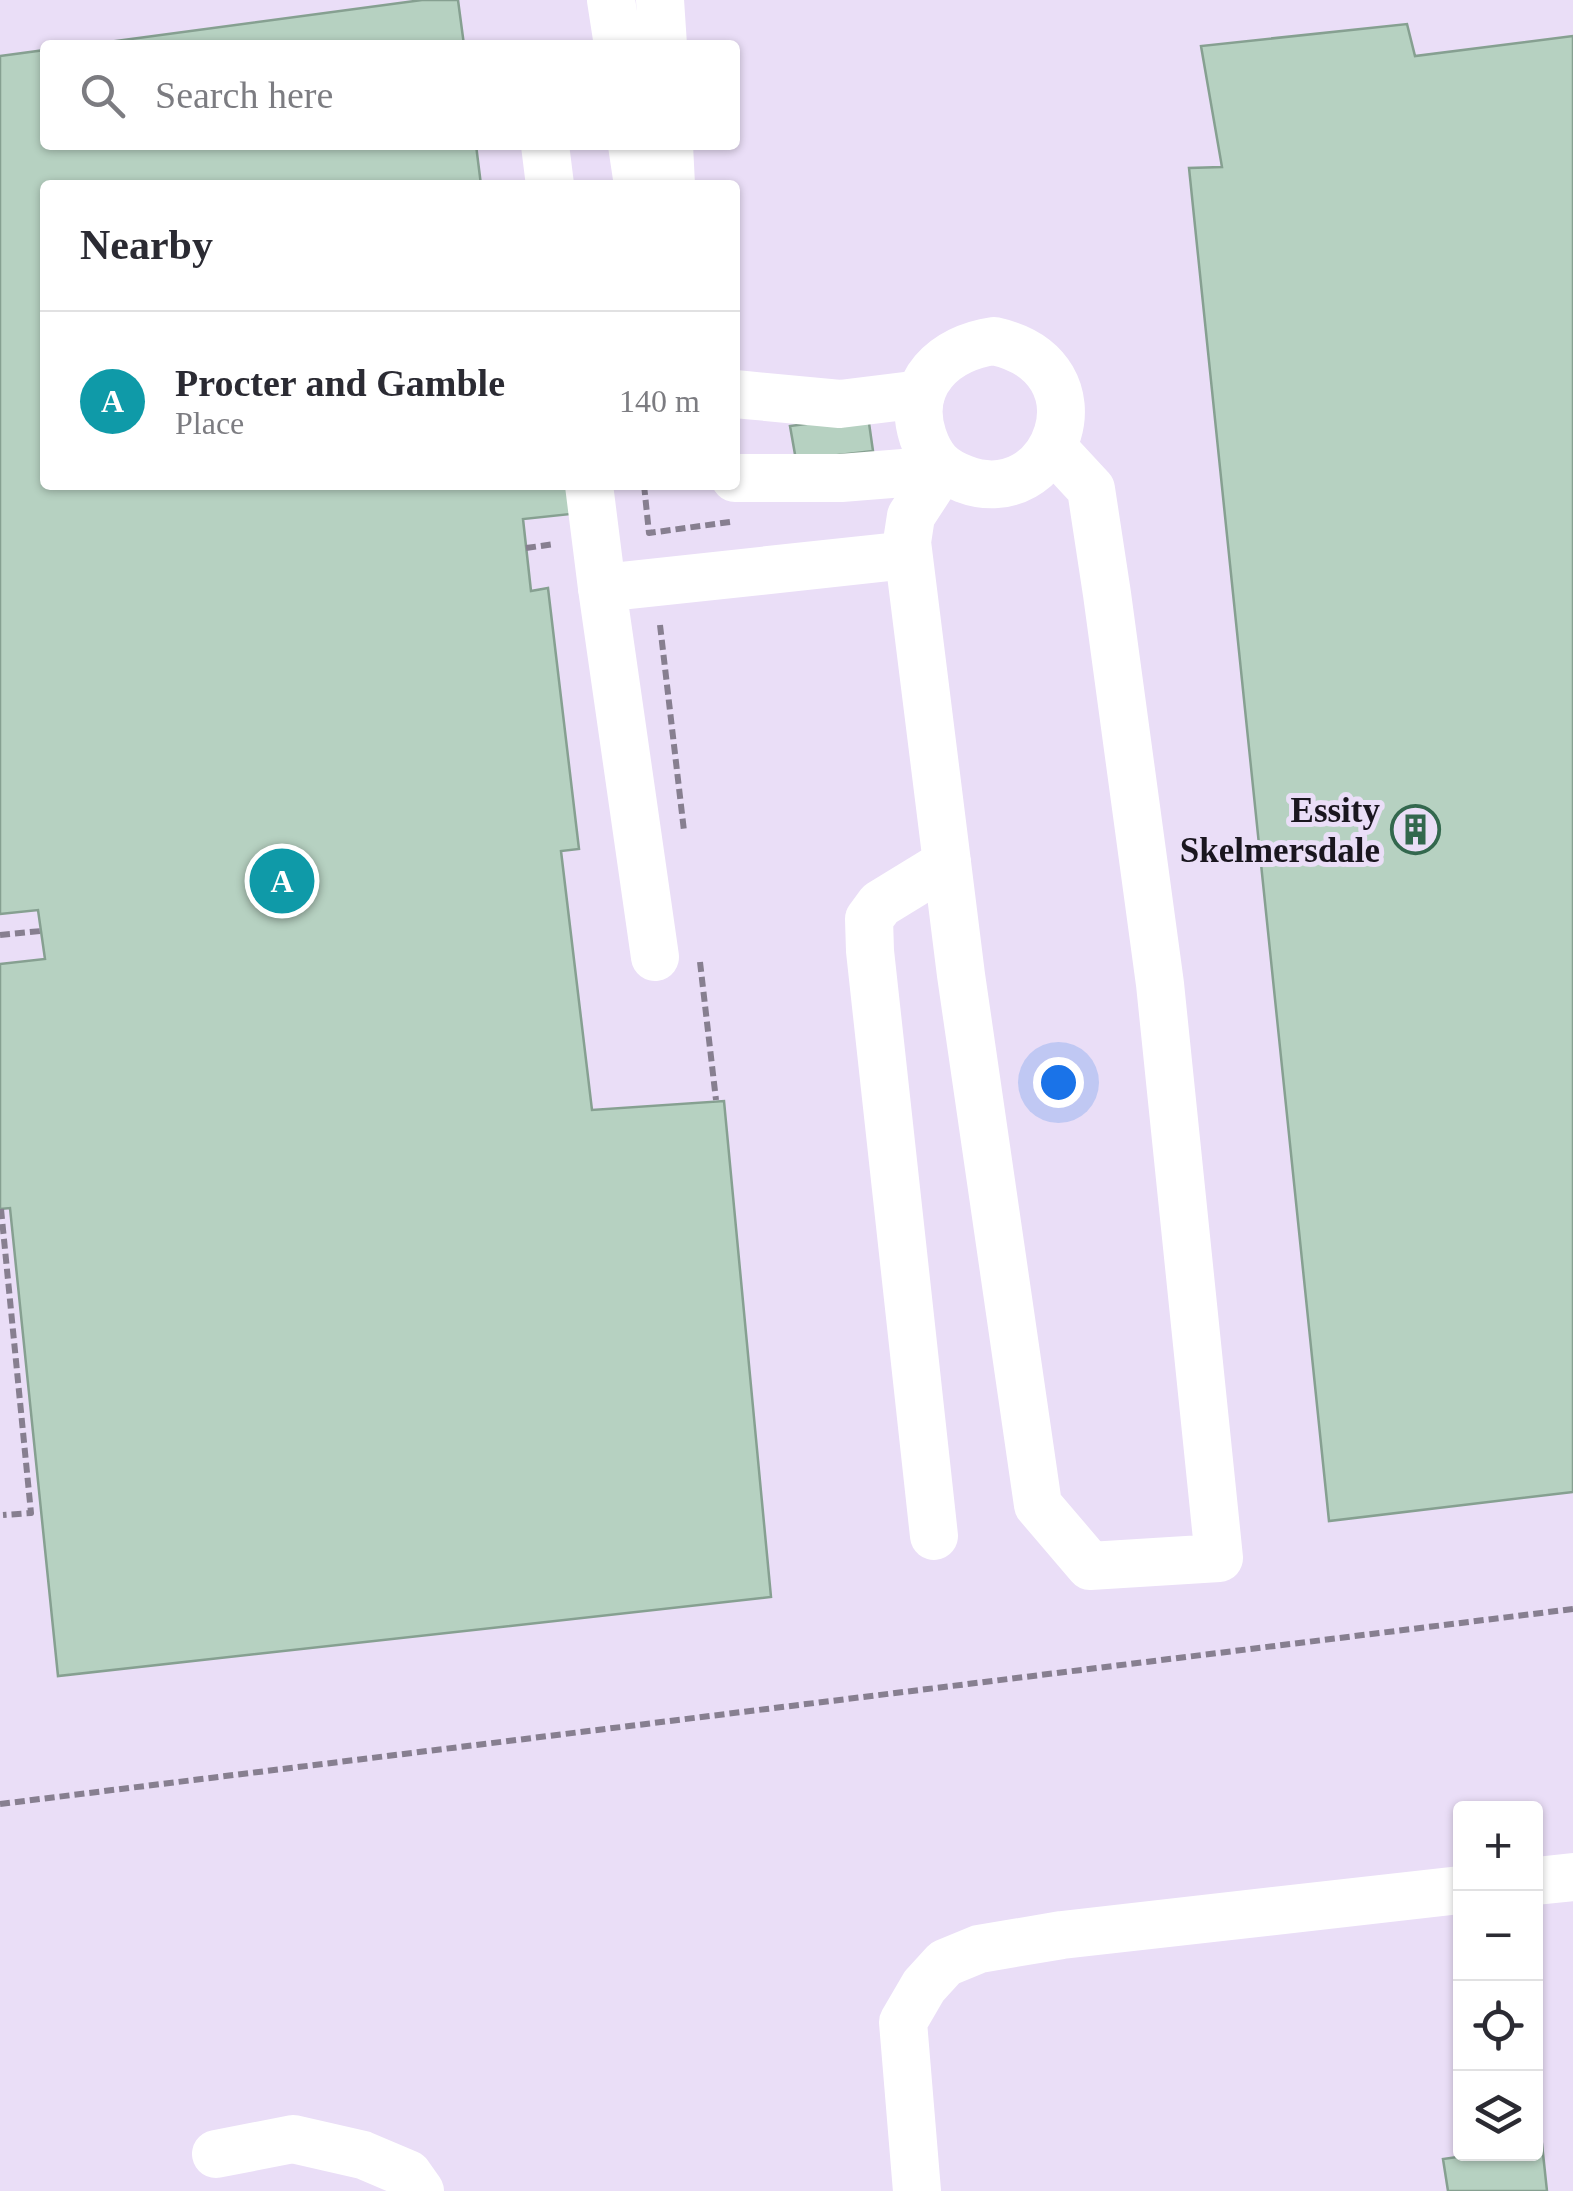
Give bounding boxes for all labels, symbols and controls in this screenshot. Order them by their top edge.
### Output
search box [40,40,740,150]
icon: search [75,68,130,123]
text: Search here [155,74,333,116]
text: Nearby [80,222,213,268]
text: Procter and Gamble [175,362,505,404]
text: A [101,383,124,419]
text: 140 m [619,383,700,419]
text: Place [175,405,244,441]
place label: Essity Skelmersdale [1180,791,1380,870]
building icon: Essity Skelmersdale [1389,804,1441,856]
pin: A [250,844,314,918]
your location [1033,1057,1084,1108]
map controls [1453,1801,1543,2161]
button: + [1453,1801,1543,1891]
button: − [1453,1891,1543,1981]
button: locate [1453,1981,1543,2071]
button: layers [1453,2071,1543,2161]

